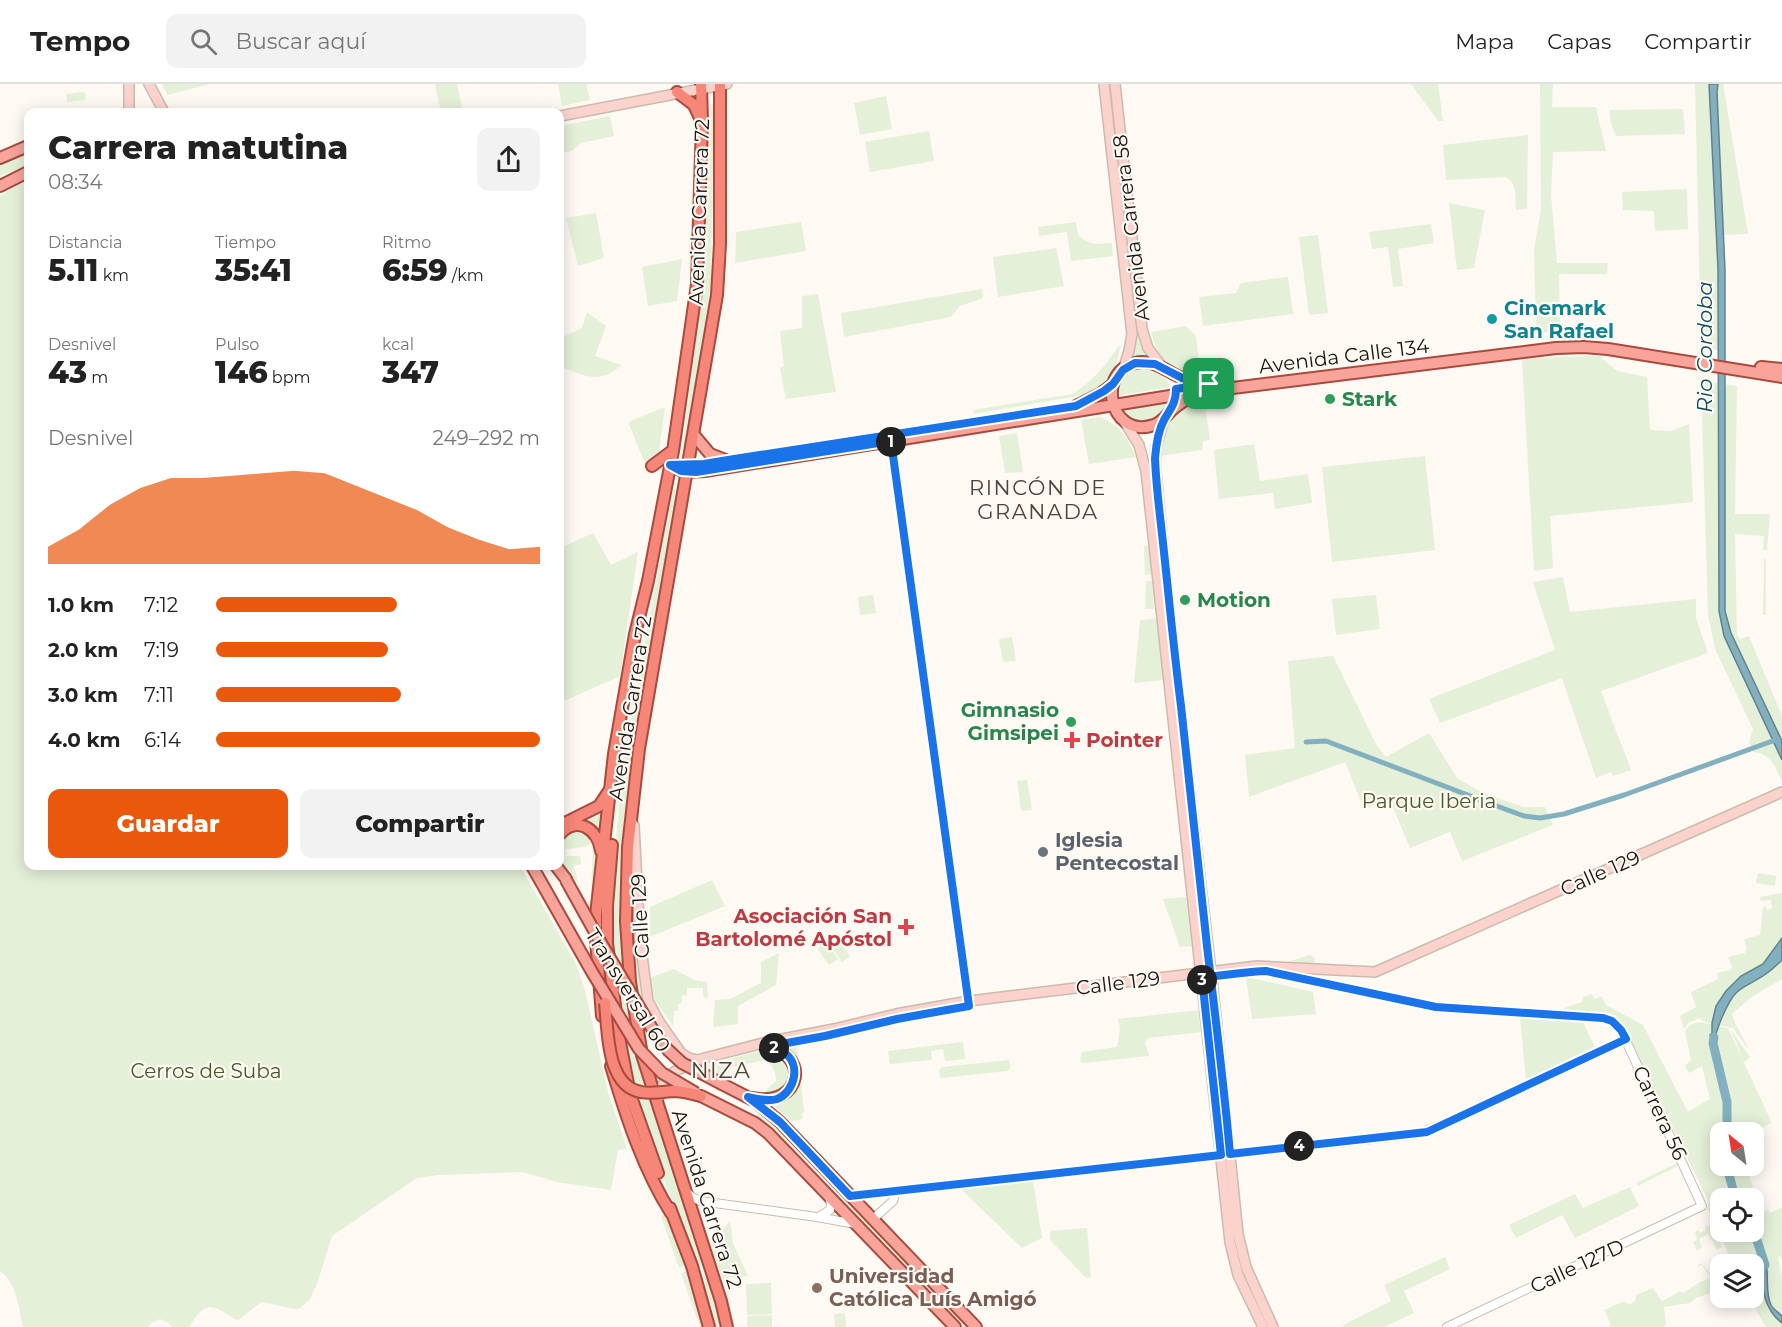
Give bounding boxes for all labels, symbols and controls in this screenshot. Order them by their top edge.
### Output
search box [166,14,586,68]
text: Tempo [30,24,130,58]
icon: search [187,25,220,58]
text: Buscar aquí [235,28,366,55]
text: Mapa [1455,29,1514,54]
text: Capas [1547,29,1611,54]
text: Compartir [1644,29,1752,54]
street label: Avenida Carrera 72 [684,118,714,306]
text: Carrera matutina [48,127,348,167]
button: share [477,128,540,191]
street label: Avenida Carrera 58 [1108,133,1154,323]
text: 08:34 [48,170,103,194]
text: Distancia [48,233,122,252]
text: Tiempo [215,233,276,252]
text: Ritmo [382,233,431,252]
text: 5.11 [48,252,98,289]
text: 35:41 [215,252,292,289]
text: 6:59 [382,252,448,289]
text: km [98,266,129,285]
text: /km [448,266,484,285]
water label: Rio Cordoba [1692,281,1717,413]
place label: Cinemark San Rafael [1504,296,1614,343]
marker: Cinemark San Rafael [1485,312,1499,326]
street label: Avenida Calle 134 [1257,334,1431,378]
text: Desnivel [48,335,116,354]
text: Pulso [215,335,259,354]
text: kcal [382,335,414,354]
text: 43 [48,354,87,391]
text: 146 [215,354,268,391]
text: 347 [382,354,439,391]
pin [1183,358,1234,409]
icon: arrive [1192,367,1225,400]
text: m [87,368,108,387]
text: bpm [268,368,311,387]
place label: Stark [1342,387,1398,411]
marker: Stark [1323,392,1337,406]
text: Desnivel [48,426,133,450]
text: 249–292 m [433,426,540,450]
pin: 1 [876,427,906,457]
text: 1 [888,432,894,451]
district label: RINCÓN DE GRANADA [969,475,1107,524]
place label: Motion [1197,588,1271,612]
text: 1.0 km [48,593,114,617]
text: 7:12 [144,593,178,617]
marker: Motion [1178,593,1192,607]
street label: Avenida Carrera 72 [604,614,656,802]
text: 2.0 km [48,638,118,662]
text: 7:19 [144,638,179,662]
text: 3.0 km [48,683,118,707]
text: 7:11 [144,683,174,707]
place label: Gimnasio Gimsipei [961,698,1059,745]
marker: Gimnasio Gimsipei [1064,715,1078,729]
text: 4.0 km [48,728,120,752]
text: 6:14 [144,728,181,752]
place label: Pointer [1086,728,1163,752]
marker: Pointer [1063,731,1081,749]
button: Guardar [48,789,288,858]
button: Compartir [300,789,540,858]
park label: Parque Iberia [1362,789,1496,813]
place label: Iglesia Pentecostal [1055,828,1179,875]
marker: Iglesia Pentecostal [1036,845,1050,859]
street label: Calle 129 [1556,845,1644,901]
street label: Calle 129 [626,873,654,959]
place label: Asociación San Bartolomé Apóstol [695,904,892,951]
marker: Asociación San Bartolomé Apóstol [897,918,915,936]
street label: Transversal 60 [580,924,676,1056]
pin: 3 [1187,965,1217,995]
street label: Calle 129 [1075,966,1161,1000]
text: 3 [1197,970,1207,989]
pin: 2 [759,1033,789,1063]
text: 2 [769,1038,779,1057]
district label: NIZA [691,1057,751,1084]
park label: Cerros de Suba [131,1059,281,1083]
street label: Carrera 56 [1628,1062,1692,1164]
street label: Avenida Carrera 72 [667,1106,747,1292]
north arrow [1710,1122,1764,1176]
map controls [1710,1122,1764,1308]
pin: 4 [1284,1131,1314,1161]
text: 4 [1293,1136,1305,1155]
button: locate [1710,1188,1764,1242]
street label: Calle 127D [1526,1234,1628,1298]
button: layers [1710,1254,1764,1308]
place label: Universidad Católica Luís Amigó [829,1264,1037,1311]
marker: Universidad Católica Luís Amigó [810,1281,824,1295]

